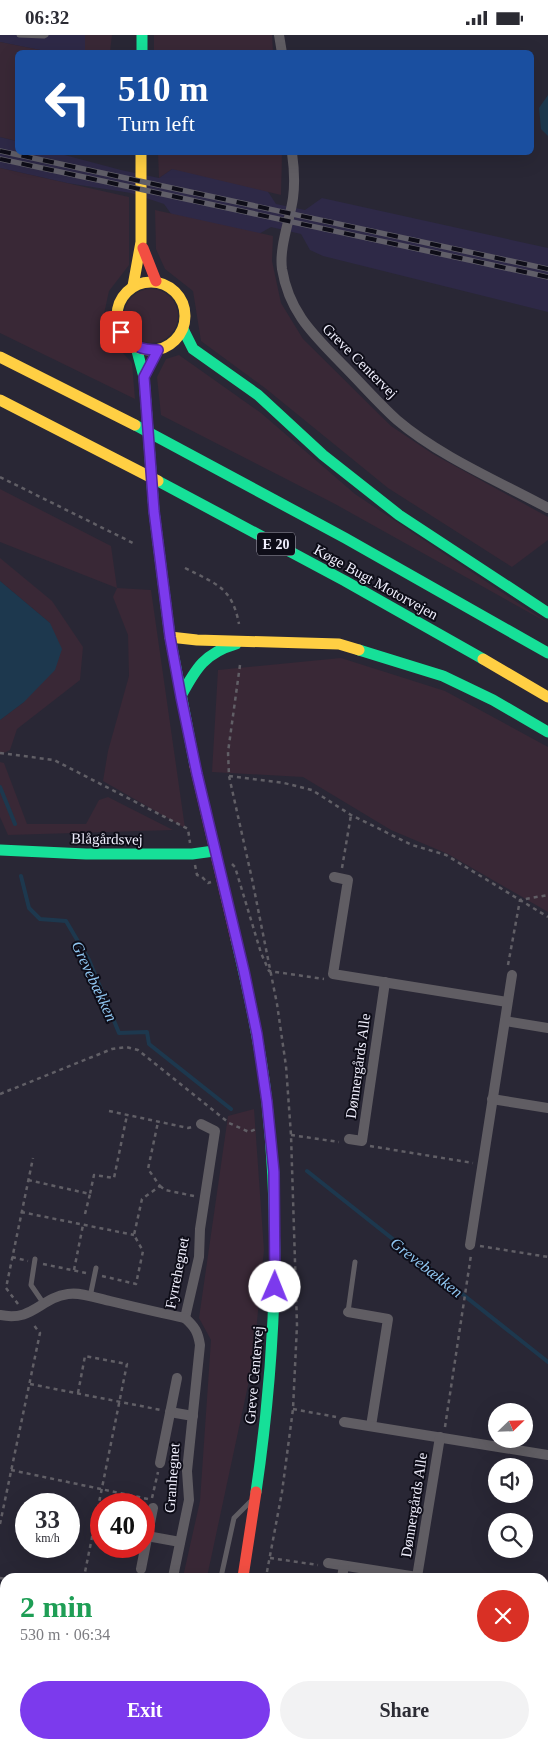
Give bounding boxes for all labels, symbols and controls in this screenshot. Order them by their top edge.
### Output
text: 06:32 [25,7,69,28]
icon: left [35,70,100,135]
text: 510 m [118,70,208,109]
text: Turn left [118,111,195,136]
pin [100,311,142,353]
icon: arrive [107,318,135,346]
street label: Greve Centervej [319,320,401,402]
road number: E 20 [257,533,295,555]
street label: Køge Bugt Motorvejen [311,541,441,623]
street label: Blågårdsvej [71,830,143,848]
water label: Grevebækken [69,938,121,1024]
street label: Dønnergårds Alle [343,1012,373,1120]
water label: Grevebækken [387,1234,466,1301]
street label: Fyrrehegnet [162,1235,192,1310]
position arrow [248,1260,300,1312]
street label: Greve Centervej [242,1325,266,1425]
north arrow [488,1403,532,1447]
map controls [488,1403,533,1558]
street label: Granhegnet [162,1442,182,1513]
street label: Dønnergårds Alle [398,1451,430,1559]
button: sound [488,1458,533,1503]
speed limit sign: 40 [90,1493,155,1558]
text: 33 [35,1506,60,1533]
button: search [488,1513,533,1558]
text: km/h [35,1531,60,1545]
text: 2 min [20,1590,93,1623]
button: close [477,1590,529,1642]
text: 530 m · 06:34 [20,1626,110,1643]
button: Exit [20,1681,270,1739]
button: Share [280,1681,529,1739]

